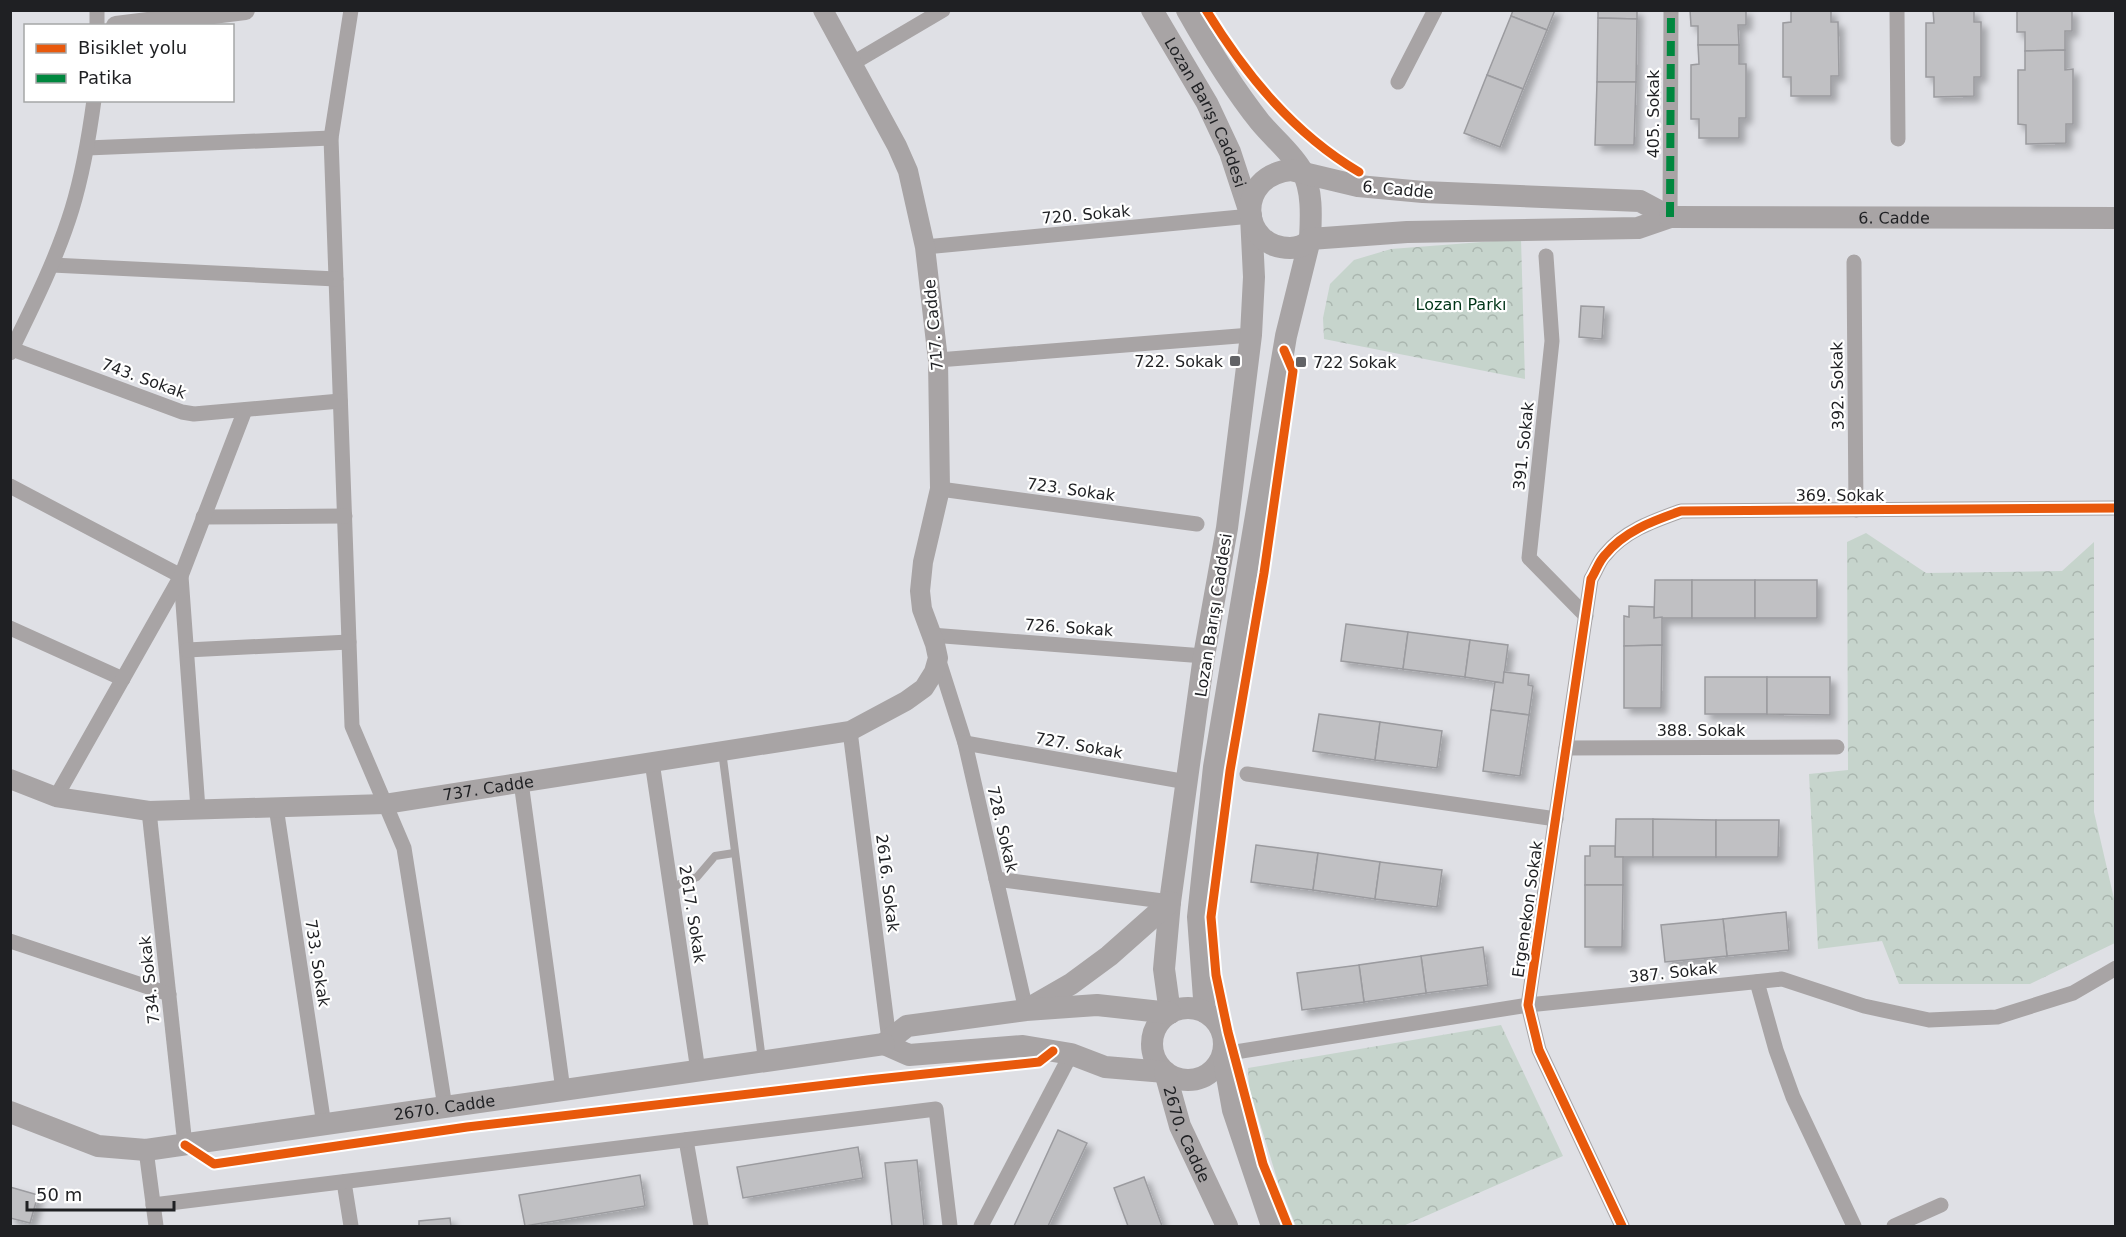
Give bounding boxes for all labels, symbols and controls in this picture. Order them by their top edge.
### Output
legend [24,24,234,102]
street label: Lozan Barışı Caddesi [1160,34,1250,190]
text: Bisiklet yolu [78,37,187,58]
text: Patika [78,67,132,88]
street label: 405. Sokak [1644,69,1663,158]
street label: 6. Cadde [1362,177,1434,202]
street label: 720. Sokak [1041,201,1132,228]
street label: 6. Cadde [1858,208,1930,228]
street label: 717. Cadde [920,278,947,372]
park label: Lozan Parkı [1416,295,1506,314]
street label: 392. Sokak [1827,341,1848,431]
place label: 722. Sokak [1134,352,1224,371]
place label: 722 Sokak [1313,353,1397,372]
street label: 743. Sokak [99,354,189,403]
marker: 722. Sokak [1228,354,1242,368]
marker: 722 Sokak [1294,355,1308,369]
street label: 391. Sokak [1509,400,1538,491]
street label: 723. Sokak [1026,474,1117,505]
street label: 369. Sokak [1796,486,1885,505]
street label: Lozan Barışı Caddesi [1191,532,1236,698]
street label: 726. Sokak [1024,615,1115,640]
street label: 388. Sokak [1657,721,1746,740]
street label: 727. Sokak [1034,728,1125,763]
street label: 737. Cadde [441,772,535,805]
street label: 728. Sokak [983,784,1022,875]
street label: 2616. Sokak [872,833,903,934]
street label: Ergenekon Sokak [1508,839,1547,979]
street label: 2617. Sokak [675,864,710,965]
street label: 733. Sokak [301,918,334,1009]
street label: 734. Sokak [135,934,164,1025]
street label: 387. Sokak [1628,958,1719,987]
street label: 2670. Cadde [1159,1084,1214,1185]
street label: 2670. Cadde [393,1091,496,1124]
scale bar [27,1174,174,1212]
text: 50 m [36,1184,82,1205]

